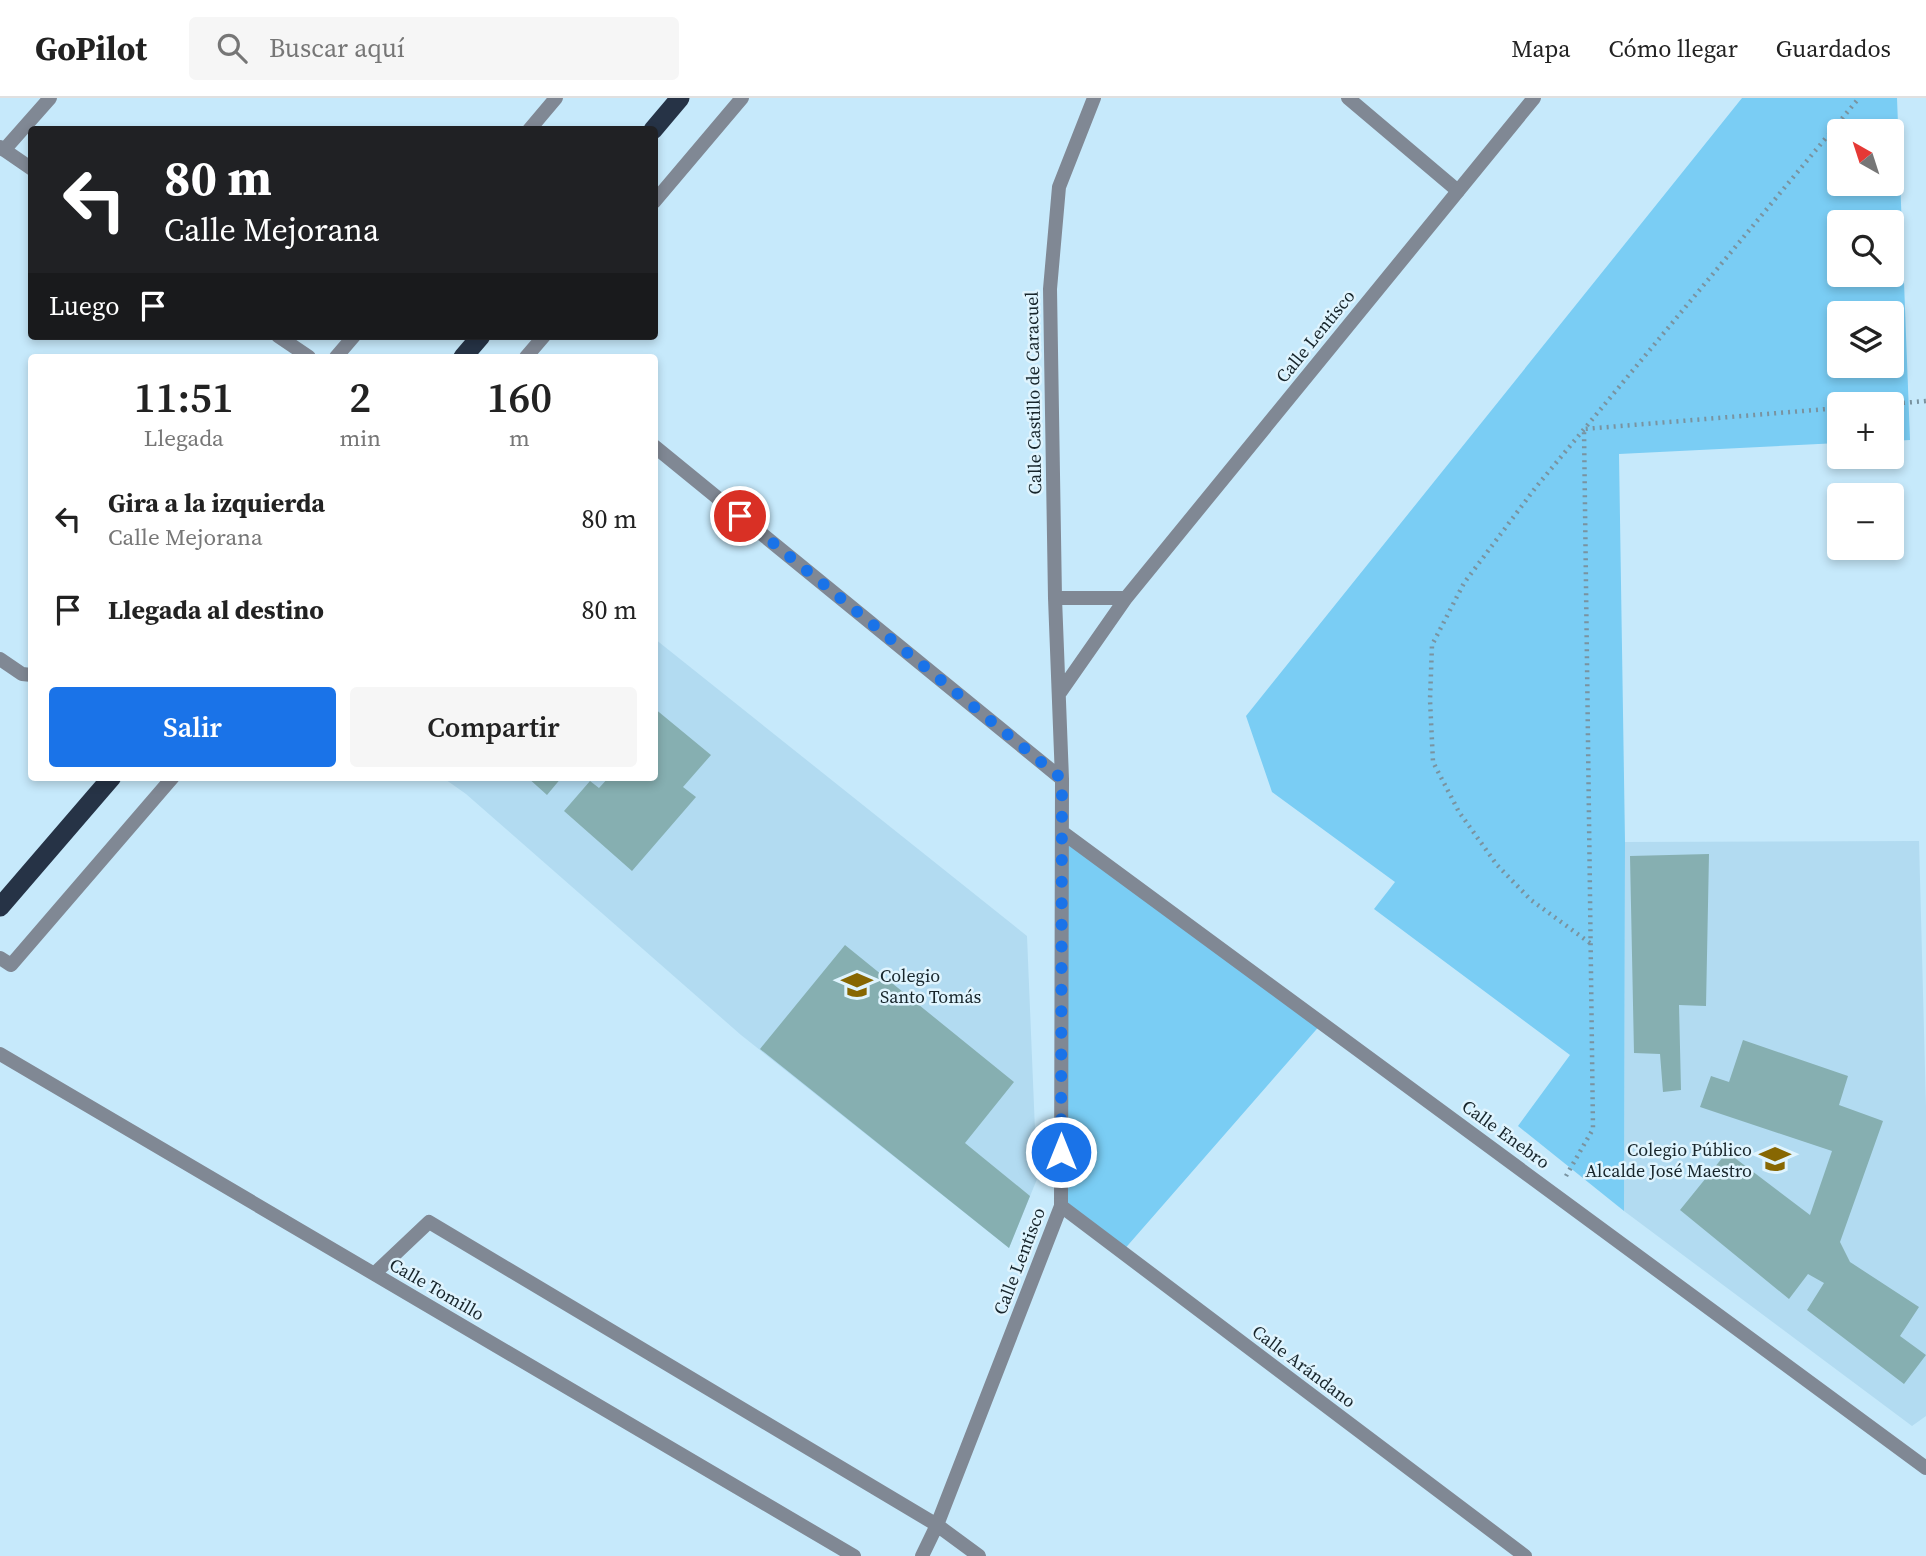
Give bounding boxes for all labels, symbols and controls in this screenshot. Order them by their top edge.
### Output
search box [189,17,679,80]
text: GoPilot [35,26,147,71]
icon: search [213,29,251,67]
text: Buscar aquí [269,30,405,66]
text: Mapa [1511,32,1570,65]
text: Cómo llegar [1608,32,1738,65]
text: Guardados [1776,32,1891,65]
north arrow [1827,119,1904,196]
map controls [1827,119,1904,560]
text: 80 m [164,144,272,211]
icon: left [49,154,140,245]
text: Calle Mejorana [164,208,379,252]
button: search [1827,210,1904,287]
street label: Calle Lentisco [1270,284,1360,388]
icon: arrive [134,287,172,325]
text: Luego [49,288,120,324]
street label: Calle Castillo de Caracuel [1019,291,1047,495]
button: layers [1827,301,1904,378]
text: 11:51 [134,368,234,426]
text: 2 [349,368,371,426]
text: 160 [487,368,552,426]
button: + [1827,392,1904,469]
text: Llegada [144,422,224,454]
text: min [339,422,381,454]
text: m [509,422,530,454]
button: − [1827,483,1904,560]
text: Gira a la izquierda [108,485,325,521]
pin [710,486,770,546]
icon: arrive [721,497,759,535]
icon: left [49,500,87,538]
text: 80 m [582,501,637,537]
text: Calle Mejorana [108,521,263,553]
icon: arrive [49,591,87,629]
text: Llegada al destino [108,592,324,628]
text: 80 m [582,592,637,628]
button: Salir [49,687,336,767]
button: Compartir [350,687,637,767]
place label: Colegio Santo Tomás [880,963,982,1009]
school or university icon: Colegio Santo Tomás [840,968,874,1002]
street label: Calle Enebro [1457,1094,1555,1174]
position arrow [1024,1115,1098,1189]
place label: Colegio Público Alcalde José Maestro [1585,1137,1752,1183]
school or university icon: Colegio Público Alcalde José Maestro [1758,1142,1792,1176]
street label: Calle Lentisco [987,1204,1051,1318]
street label: Calle Tomillo [385,1252,489,1326]
street label: Calle Arándano [1247,1319,1361,1413]

